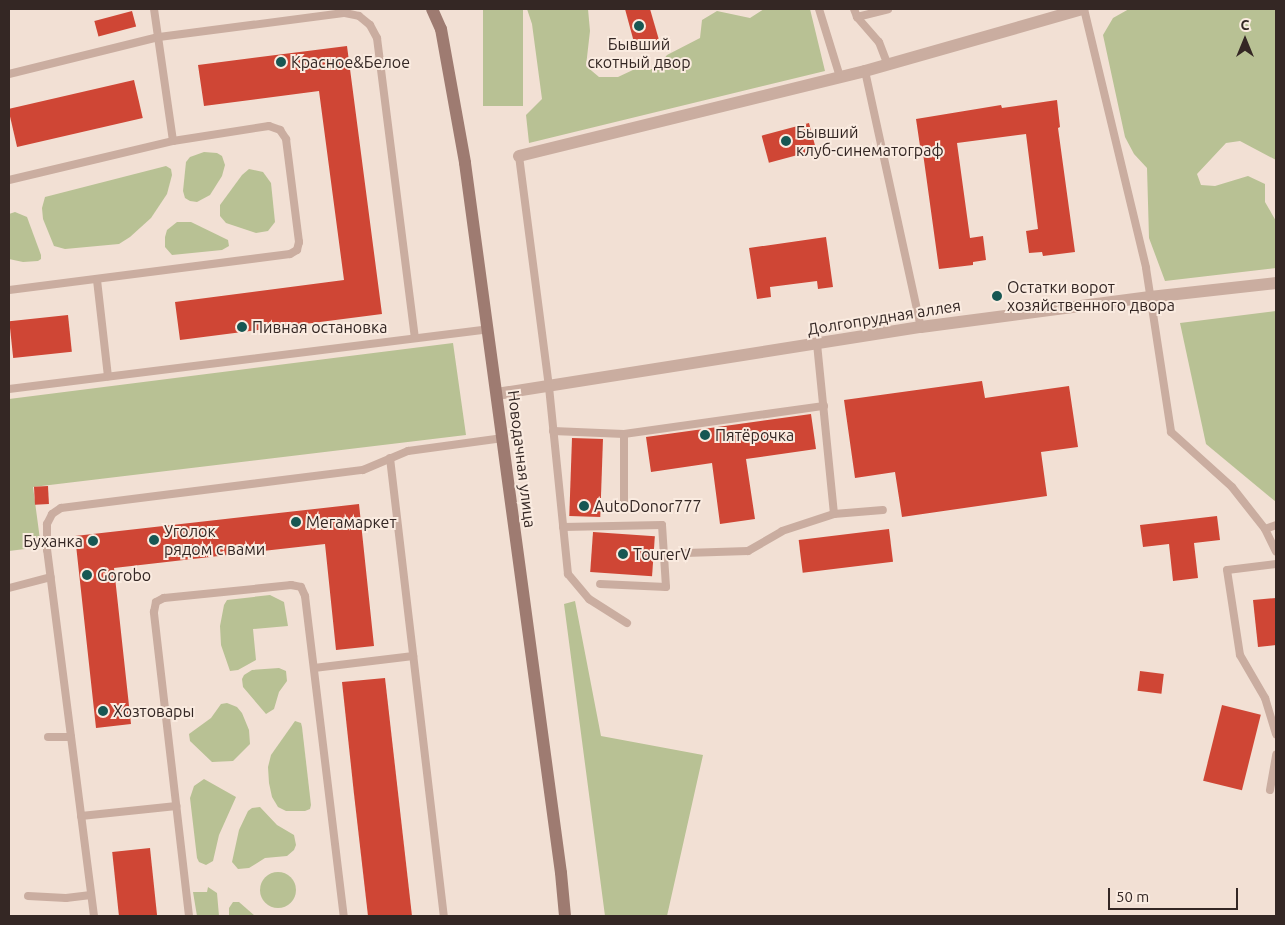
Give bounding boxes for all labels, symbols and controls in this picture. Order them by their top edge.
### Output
north arrow [1220,15,1270,65]
text: С [1241,17,1249,33]
marker: Бывший скотный двор [633,20,645,32]
place label: Бывший скотный двор [587,34,691,72]
place label: Красное&Белое [291,52,410,72]
marker: Красное&Белое [275,56,287,68]
place label: Бывший клуб-синематограф [796,122,944,160]
marker: Бывший клуб-синематограф [780,135,792,147]
place label: Остатки ворот хозяйственного двора [1007,277,1175,315]
marker: Остатки ворот хозяйственного двора [991,290,1003,302]
street label: Долгопрудная аллея [806,295,962,339]
place label: Пивная остановка [252,317,388,337]
marker: Пивная остановка [236,321,248,333]
street label: Новодачная улица [504,389,540,529]
place label: Пятёрочка [715,425,794,445]
marker: Пятёрочка [699,429,711,441]
place label: AutoDonor777 [594,496,701,516]
marker: AutoDonor777 [578,500,590,512]
place label: Мегамаркет [306,512,397,532]
marker: Мегамаркет [290,516,302,528]
place label: Уголок рядом с вами [164,521,265,559]
place label: Буханка [23,531,83,551]
marker: Уголок рядом с вами [148,534,160,546]
marker: Буханка [87,535,99,547]
place label: TourerV [633,544,691,564]
marker: TourerV [617,548,629,560]
place label: Gorobo [97,565,151,585]
marker: Gorobo [81,569,93,581]
place label: Хозтовары [113,701,194,721]
marker: Хозтовары [97,705,109,717]
scale bar [1110,878,1240,910]
text: 50 m [1116,888,1149,905]

